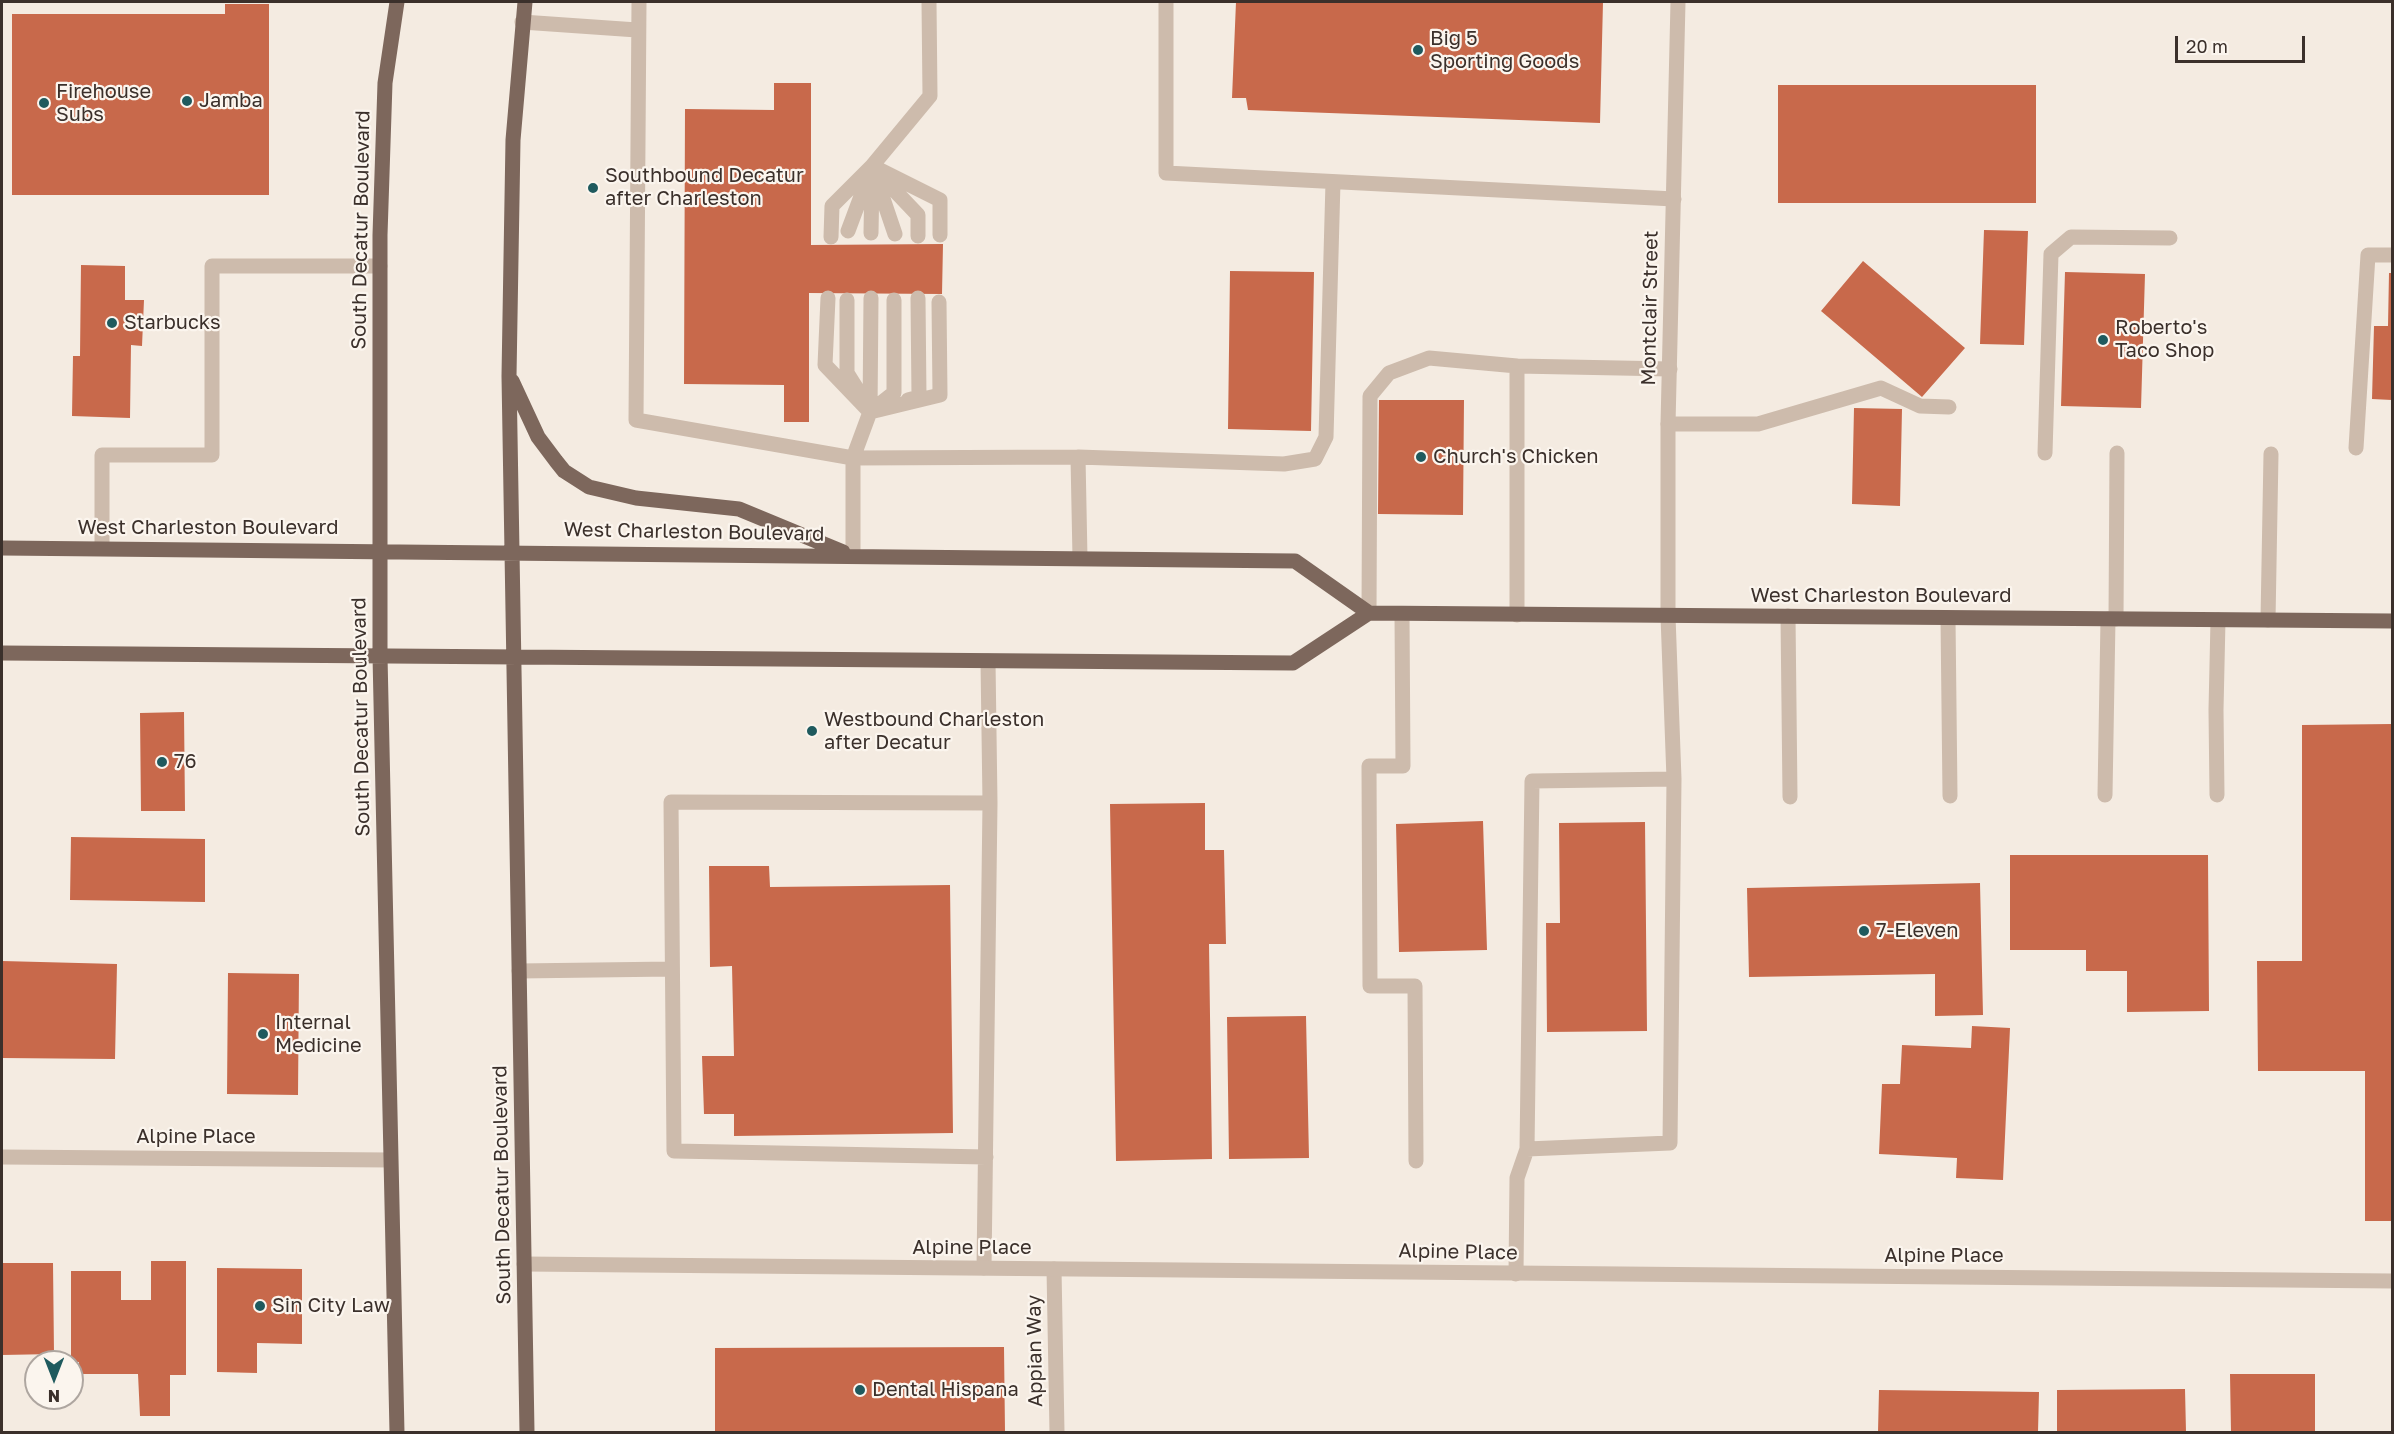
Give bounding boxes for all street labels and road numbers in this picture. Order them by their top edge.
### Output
street label: South Decatur Boulevard [347,110,375,350]
street label: Montclair Street [1637,230,1663,386]
street label: West Charleston Boulevard [78,516,338,540]
street label: West Charleston Boulevard [563,518,825,546]
street label: West Charleston Boulevard [1751,584,2011,608]
street label: South Decatur Boulevard [347,597,375,837]
street label: South Decatur Boulevard [488,1065,516,1305]
street label: Alpine Place [136,1125,256,1149]
street label: Alpine Place [912,1236,1032,1260]
street label: Alpine Place [1398,1239,1518,1265]
street label: Alpine Place [1884,1244,2004,1268]
street label: Appian Way [1022,1295,1048,1407]

